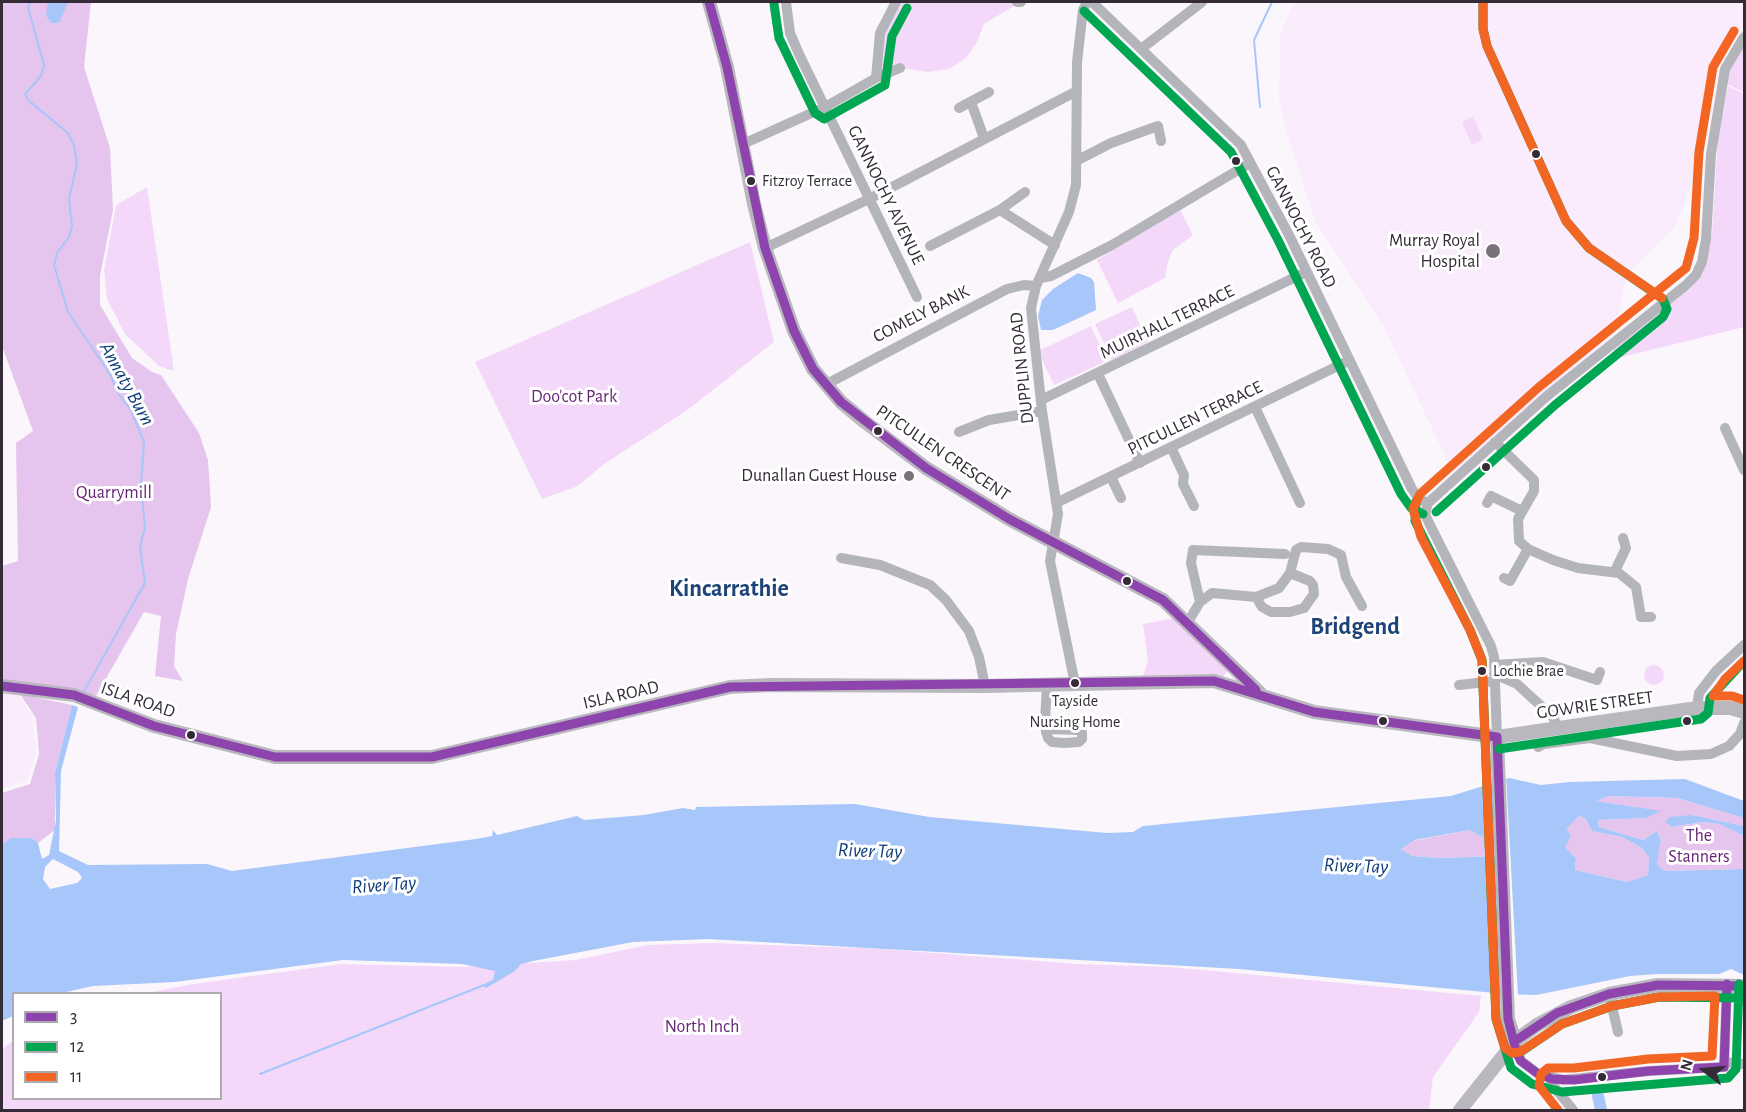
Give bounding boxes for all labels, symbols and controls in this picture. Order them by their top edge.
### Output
street label: GANNOCHY AVENUE [843,122,929,268]
unlabelled marker [1530,148,1542,160]
unlabelled marker [1230,155,1242,167]
street label: GANNOCHY ROAD [1261,162,1341,292]
place label: Fitzroy Terrace [762,171,852,191]
marker: Fitzroy Terrace [745,175,757,187]
place label: Murray Royal Hospital [1389,230,1480,272]
marker: Murray Royal Hospital [1484,242,1502,260]
street label: MUIRHALL TERRACE [1096,280,1238,364]
street label: COMELY BANK [869,281,973,347]
street label: DUPPLIN ROAD [1005,311,1039,425]
water label: Annaty Burn [94,338,160,430]
street label: PITCULLEN TERRACE [1124,376,1266,460]
park label: Doo'cot Park [531,386,617,408]
street label: PITCULLEN CRESCENT [872,400,1014,506]
unlabelled marker [872,425,884,437]
unlabelled marker [1480,461,1492,473]
place label: Dunallan Guest House [741,465,897,487]
marker: Dunallan Guest House [902,469,916,483]
park label: Quarrymill [76,482,152,504]
district label: Kincarrathie [669,575,789,603]
unlabelled marker [1121,575,1133,587]
district label: Bridgend [1310,613,1400,641]
place label: Lochie Brae [1493,661,1564,681]
marker: Lochie Brae [1476,665,1488,677]
street label: ISLA ROAD [581,676,661,714]
street label: ISLA ROAD [98,677,178,723]
marker: Tayside Nursing Home [1069,677,1081,689]
street label: GOWRIE STREET [1535,686,1655,724]
place label: Tayside Nursing Home [1030,691,1120,729]
unlabelled marker [1377,715,1389,727]
unlabelled marker [1681,715,1693,727]
unlabelled marker [185,729,197,741]
park label: The Stanners [1668,825,1730,868]
water label: River Tay [837,838,903,864]
water label: River Tay [1323,853,1389,879]
water label: River Tay [351,871,417,899]
legend [12,992,222,1100]
text: 3 [70,1008,77,1026]
park label: North Inch [665,1016,739,1038]
text: 12 [70,1038,84,1056]
north arrow [1674,1040,1734,1100]
text: N [1677,1057,1696,1073]
text: 11 [70,1068,82,1086]
unlabelled marker [1596,1071,1608,1083]

